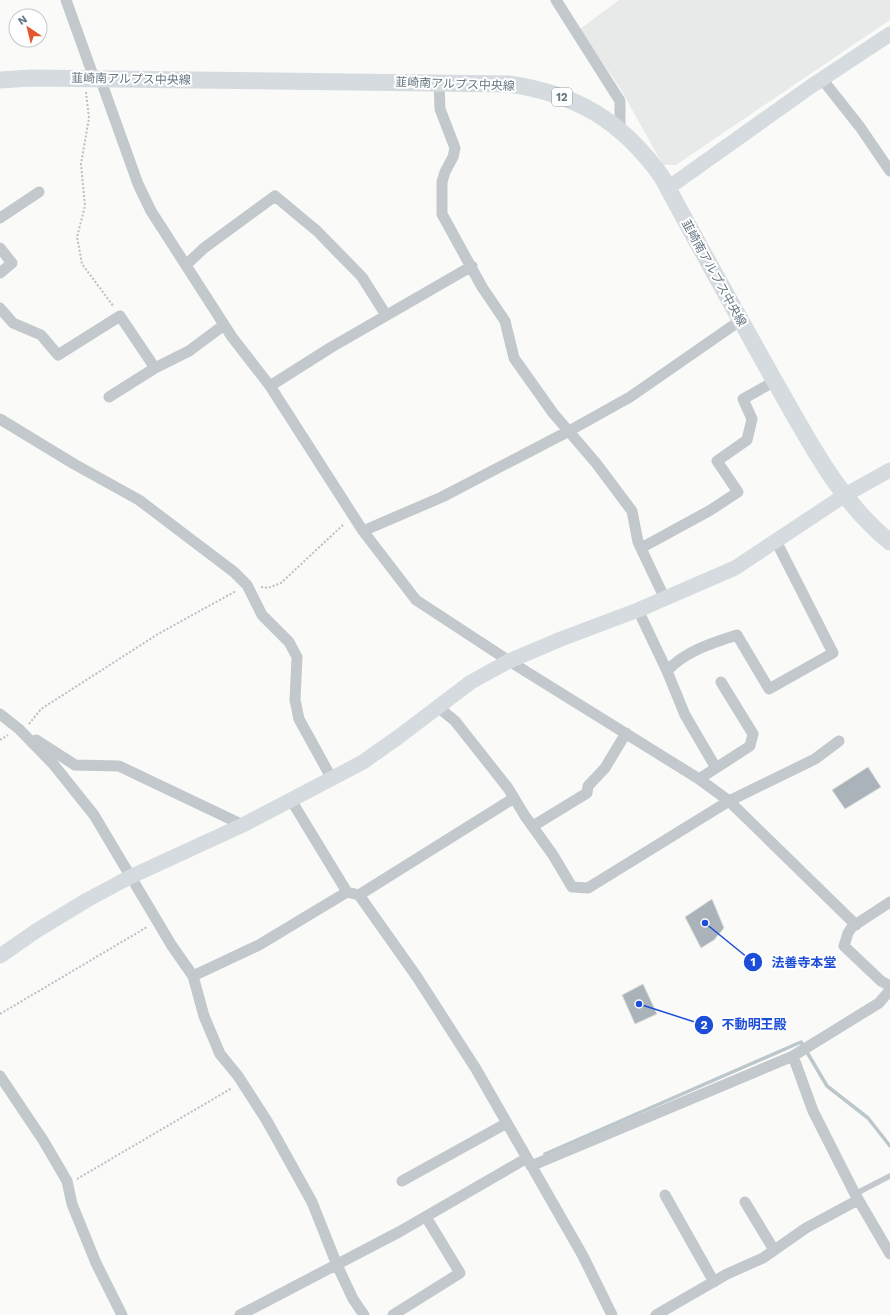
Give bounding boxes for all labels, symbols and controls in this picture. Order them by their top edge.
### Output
north arrow [8,8,48,48]
text: N [15,13,30,28]
street label: 韮崎南アルプス中央線 [71,71,191,87]
street label: 韮崎南アルプス中央線 [395,75,515,93]
road number: 12 [552,88,572,106]
street label: 韮崎南アルプス中央線 [679,217,749,329]
callout: 法善寺本堂 [743,949,844,974]
text: 1 [750,955,756,969]
text: 法善寺本堂 [771,955,837,970]
callout: 不動明王殿 [694,1012,795,1037]
text: 不動明王殿 [721,1017,787,1032]
text: 2 [700,1018,708,1032]

